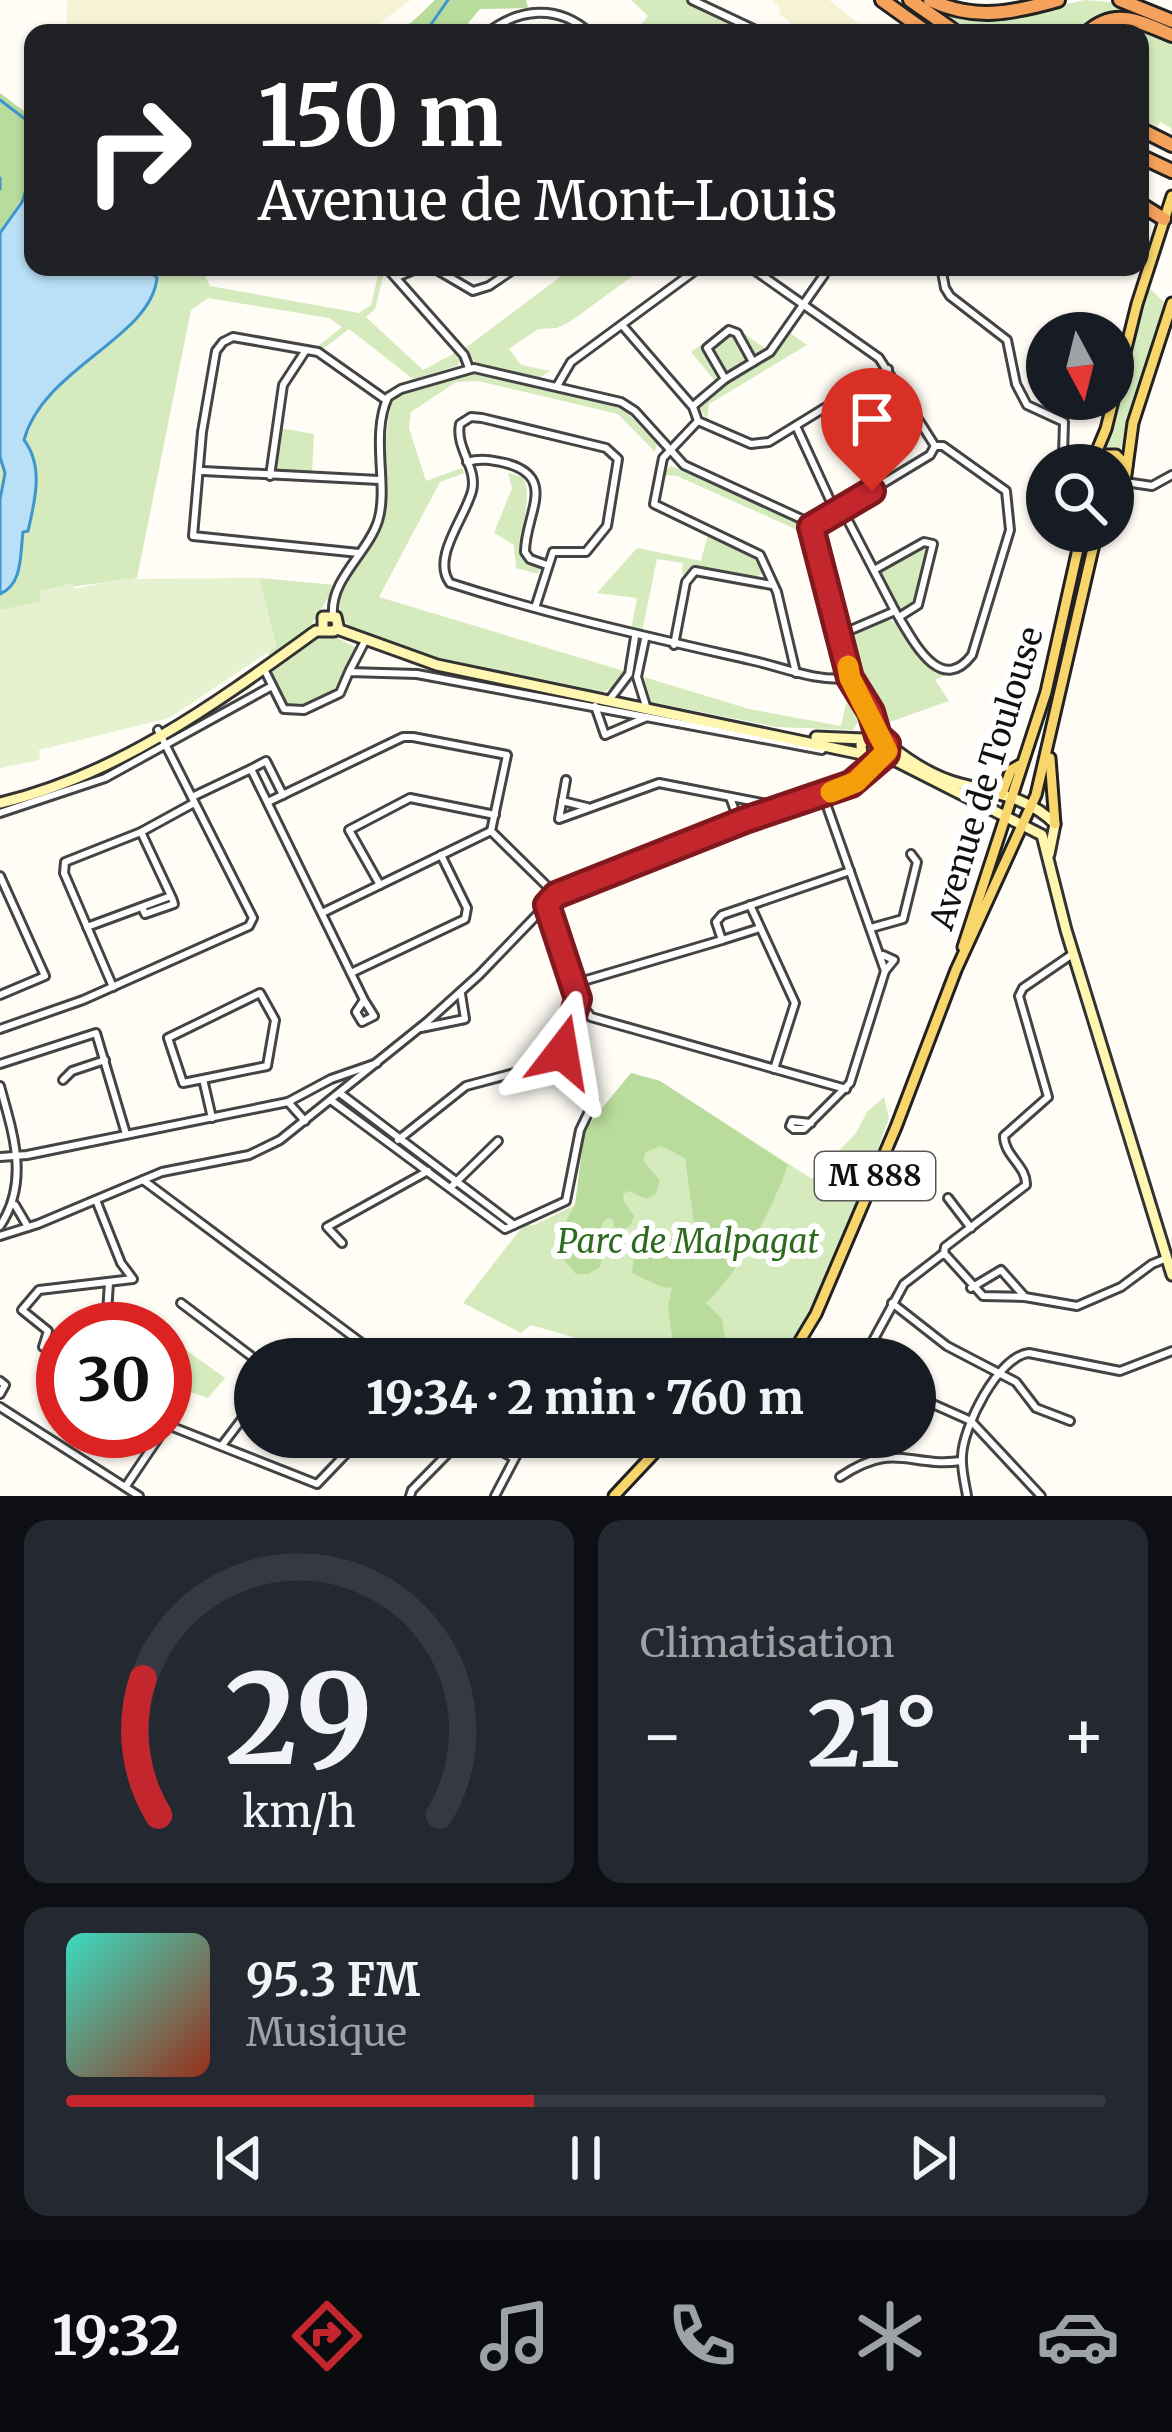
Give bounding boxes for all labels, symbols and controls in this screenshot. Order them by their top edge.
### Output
text: 150 m [258,63,503,169]
icon: right [60,72,216,228]
text: Avenue de Mont-Louis [258,167,838,235]
north arrow [1026,312,1134,420]
map controls [1026,312,1134,552]
pin [821,368,923,491]
icon: arrive [839,386,905,452]
button: search [1026,444,1134,552]
street label: Avenue de Toulouse [921,622,1052,935]
position arrow [499,989,625,1115]
road number: M 888 [815,1152,935,1200]
park label: Parc de Malpagat [557,1221,820,1262]
speed limit sign: 30 [36,1302,192,1458]
text: 19:34 · 2 min · 760 m [366,1370,804,1426]
text: Climatisation [640,1619,895,1668]
text: 29 [225,1641,373,1798]
text: 21° [807,1678,939,1792]
text: − [640,1694,684,1777]
text: + [1062,1694,1106,1777]
text: km/h [242,1784,356,1838]
text: 95.3 FM [246,1952,420,2008]
text: Musique [246,2008,407,2057]
icon: previous [206,2125,272,2191]
icon: pause [553,2125,619,2191]
icon: next [900,2125,966,2191]
icon: directions [285,2294,369,2378]
icon: music [473,2294,557,2378]
icon: phone [660,2294,744,2378]
icon: climate [848,2294,932,2378]
icon: car [1036,2294,1120,2378]
text: 19:32 [52,2302,181,2370]

